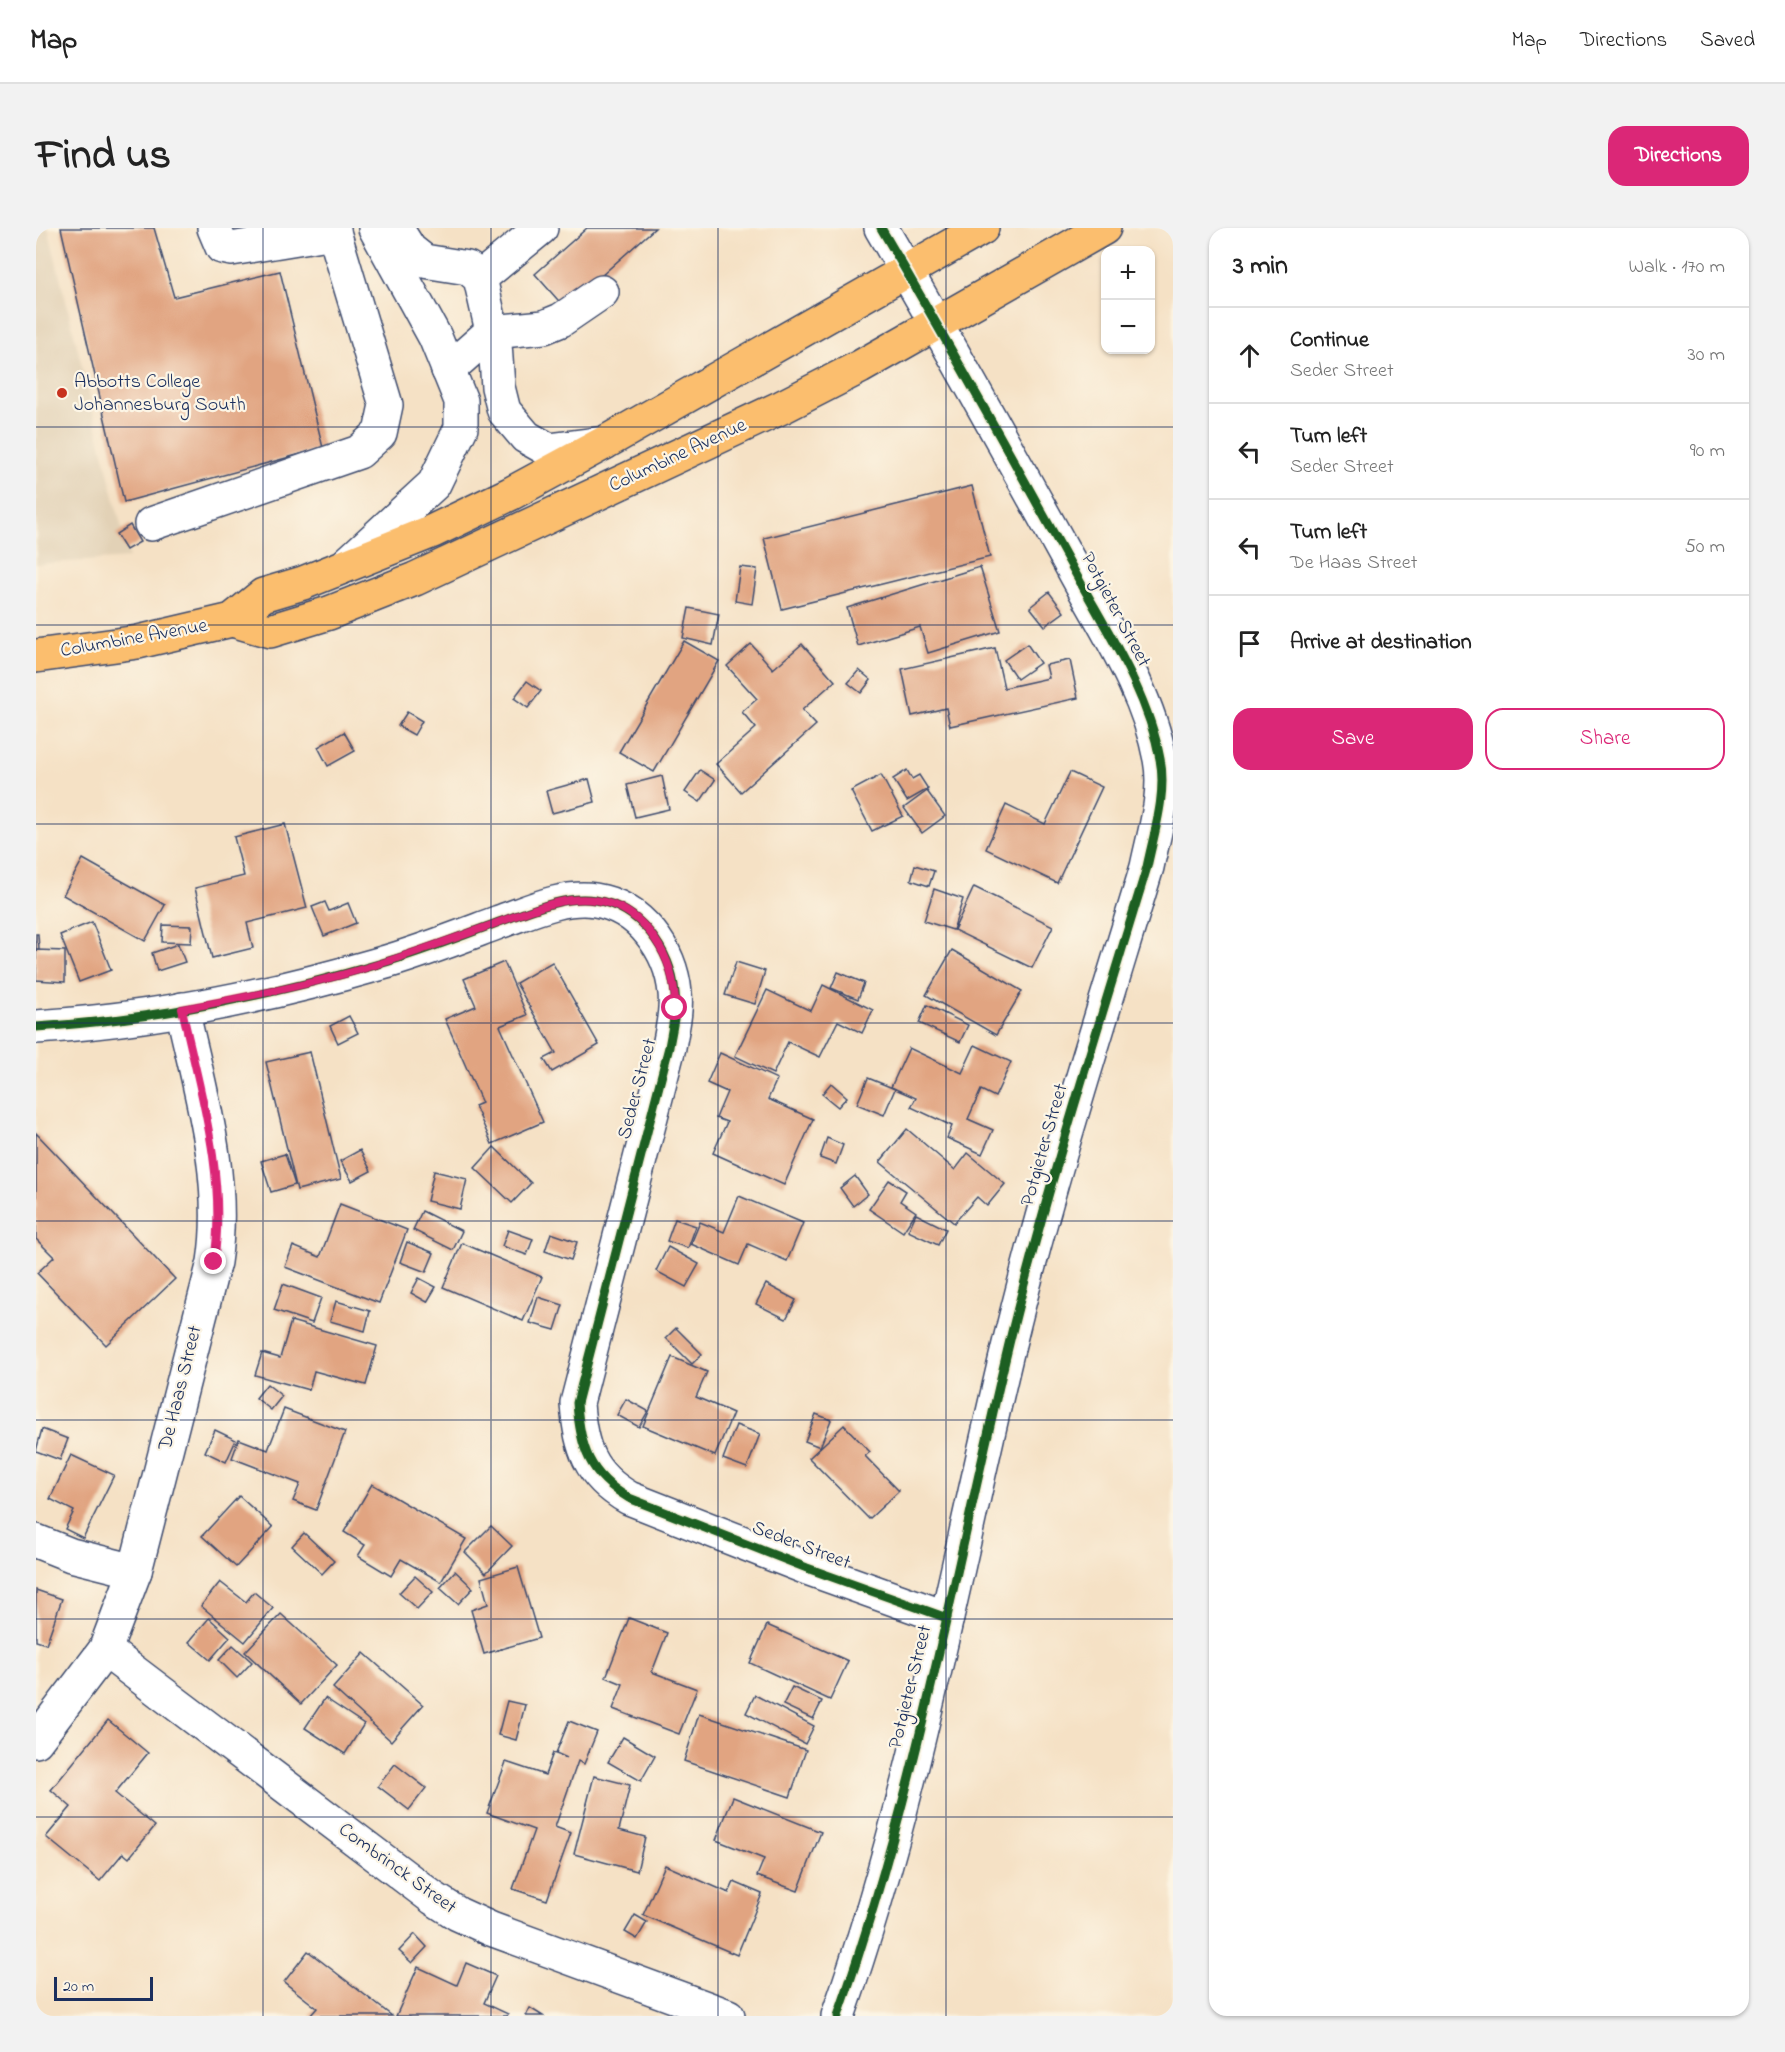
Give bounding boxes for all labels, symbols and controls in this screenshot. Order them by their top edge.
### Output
text: Map [30,21,77,62]
text: Map [1511,26,1547,56]
text: Directions [1580,26,1667,56]
text: Saved [1700,26,1755,56]
text: Find us [36,126,171,187]
button: Directions [1608,126,1749,186]
map controls [1101,246,1155,354]
button: + [1101,246,1155,300]
text: 3 min [1233,248,1288,286]
text: Walk · 170 m [1629,253,1725,282]
button: − [1101,300,1155,354]
text: Continue [1290,325,1369,357]
icon: ahead [1233,339,1266,372]
text: 30 m [1688,341,1725,370]
text: Seder Street [1290,357,1394,386]
place label: Abbotts College Johannesburg South [74,368,246,421]
marker: Abbotts College Johannesburg South [55,386,69,400]
street label: Columbine Avenue [604,411,752,501]
text: Turn left [1290,421,1367,453]
icon: left [1233,435,1266,468]
text: 90 m [1690,437,1725,466]
text: Seder Street [1290,453,1394,482]
text: Turn left [1290,517,1367,549]
icon: left [1233,531,1266,564]
text: 50 m [1684,533,1725,562]
street label: Potgieter Street [1072,547,1158,673]
text: De Haas Street [1290,549,1417,578]
street label: Columbine Avenue [58,612,210,666]
icon: arrive [1233,627,1266,660]
text: Arrive at destination [1290,627,1472,659]
button: Save [1233,708,1473,770]
button: Share [1485,708,1725,770]
route start [661,994,687,1020]
street label: Seder Street [611,1035,665,1143]
street label: Potgieter Street [1014,1080,1077,1210]
route end [200,1248,226,1274]
street label: De Haas Street [151,1322,211,1454]
street label: Seder Street [747,1514,855,1578]
street label: Potgieter Street [882,1622,941,1752]
street label: Combrinck Street [332,1816,462,1922]
scale bar [54,1974,153,2002]
text: 20 m [63,1975,94,1999]

